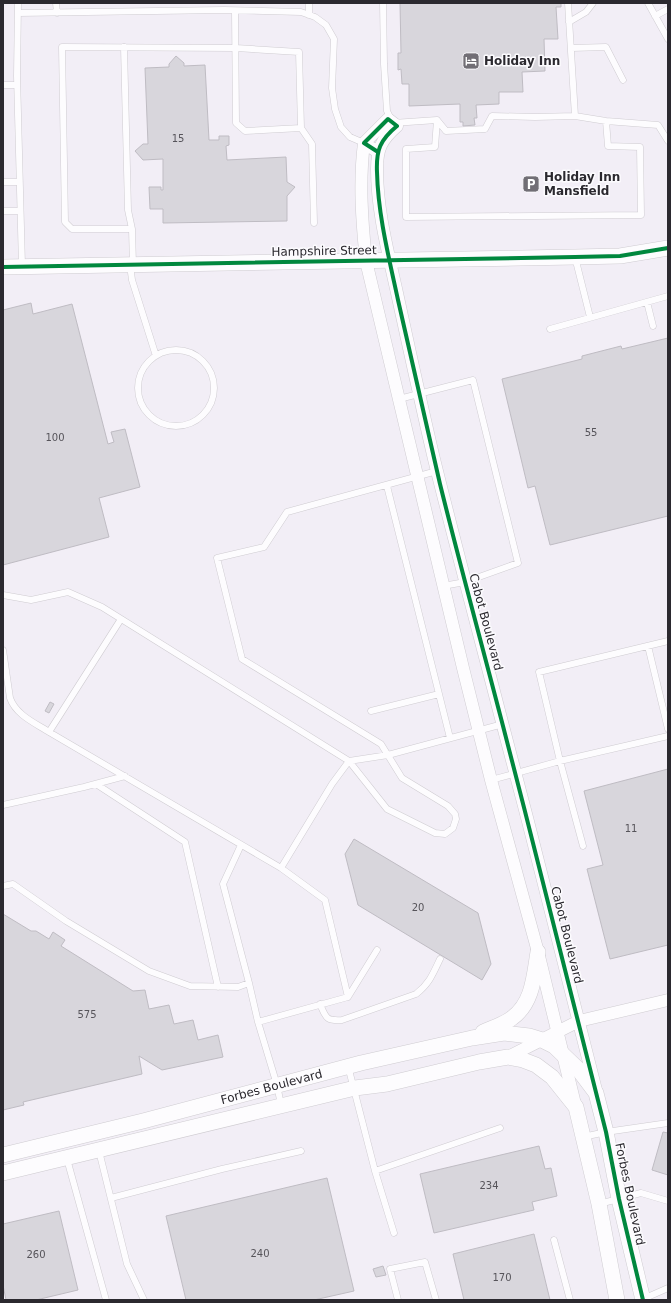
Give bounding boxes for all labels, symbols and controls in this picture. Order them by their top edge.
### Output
hotel icon: Holiday Inn [461,51,481,71]
place label: Holiday Inn [484,54,560,68]
house number: 15 [172,133,184,144]
place label: Holiday Inn Mansfield [544,170,620,198]
parking icon: Holiday Inn Mansfield [521,174,541,194]
street label: Hampshire Street [271,243,377,259]
house number: 55 [585,427,597,438]
house number: 100 [45,432,65,443]
street label: Cabot Boulevard [466,572,506,672]
house number: 11 [625,823,637,834]
street label: Cabot Boulevard [548,885,586,985]
house number: 20 [412,902,424,913]
house number: 575 [77,1009,97,1020]
street label: Forbes Boulevard [219,1067,324,1107]
street label: Forbes Boulevard [612,1141,648,1247]
house number: 234 [479,1180,499,1191]
house number: 240 [250,1248,270,1259]
house number: 260 [26,1249,46,1260]
house number: 170 [492,1272,512,1283]

